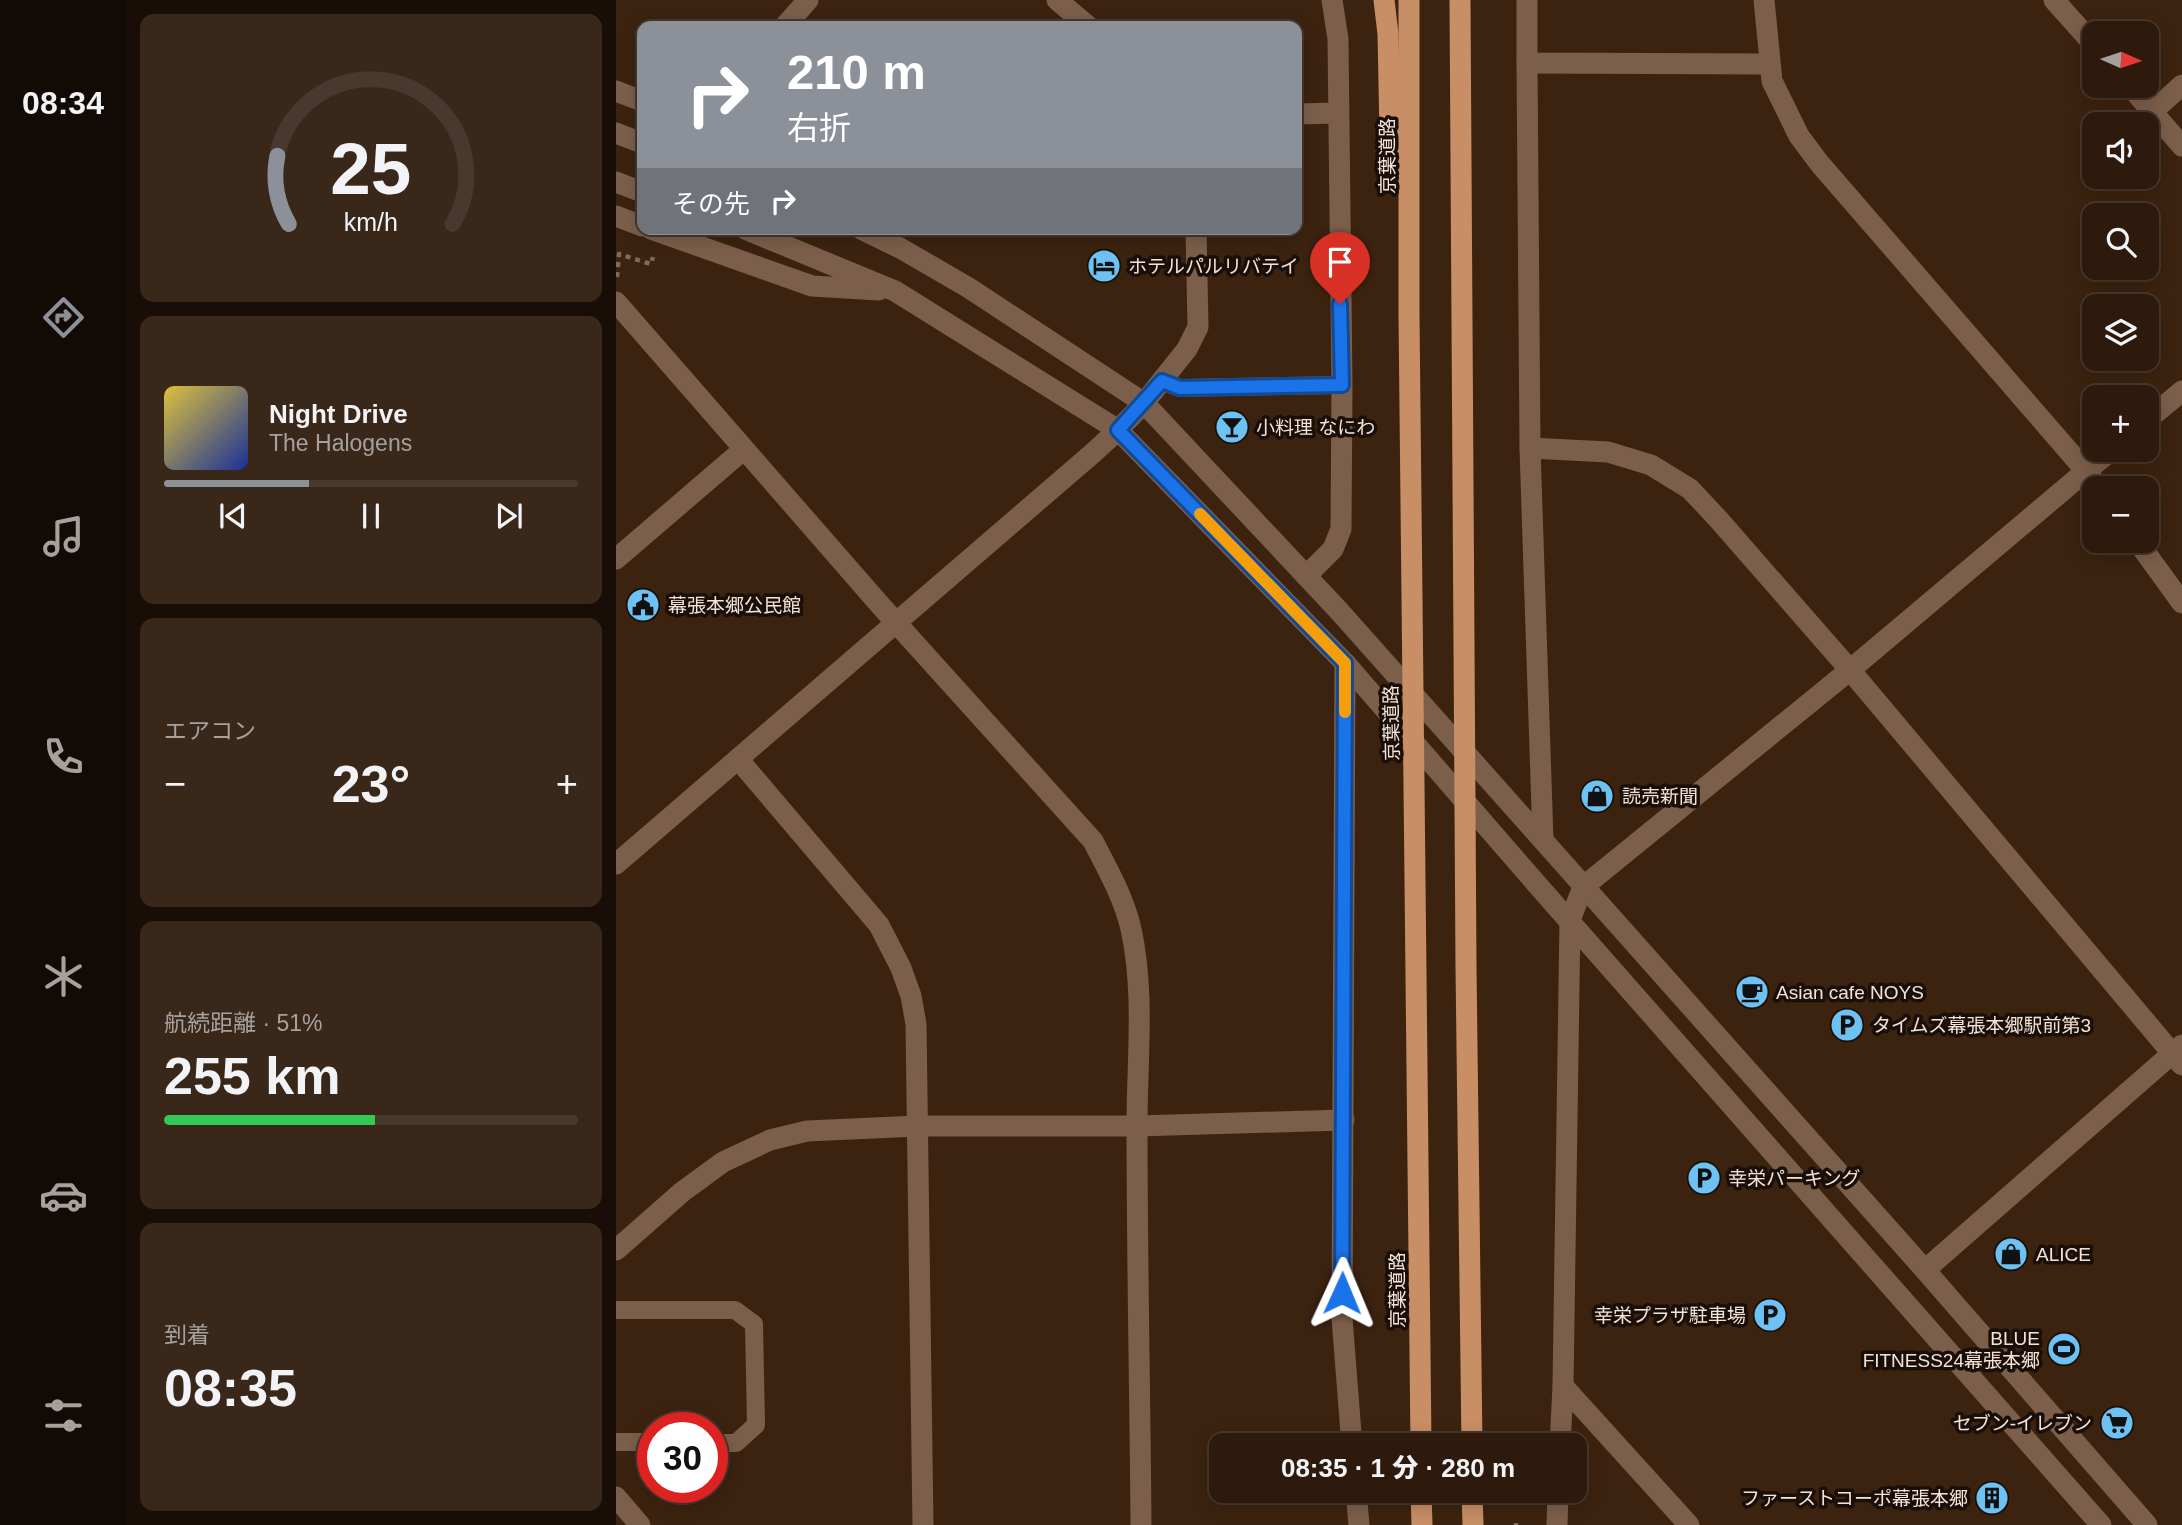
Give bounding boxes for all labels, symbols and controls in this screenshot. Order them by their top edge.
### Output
north arrow [2082,21,2160,98]
map controls [2082,21,2159,553]
text: 210 m [787,45,926,99]
icon: right [672,49,763,140]
text: 08:34 [22,85,104,121]
text: 右折 [787,110,851,146]
button: sound [2082,112,2159,189]
street label: 京葉道路 [1377,118,1398,194]
text: 25 [331,128,411,209]
icon: right [764,182,802,220]
text: その先 [672,189,750,219]
button: search [2082,203,2159,280]
text: km/h [344,208,398,236]
pin [1310,232,1370,304]
icon: arrive [1321,243,1359,281]
hotel icon: ホテルパルリバテイ [1085,247,1123,285]
place label: ホテルパルリバテイ [1128,256,1299,277]
icon: directions [39,293,88,342]
button: layers [2082,294,2159,371]
button: + [2082,385,2159,462]
text: Night Drive [269,399,408,429]
bar icon: 小料理 なにわ [1213,408,1251,446]
place label: 小料理 なにわ [1256,417,1375,438]
text: The Halogens [269,430,412,456]
button: − [2082,476,2159,553]
icon: previous [214,497,252,535]
icon: pause [352,497,390,535]
icon: next [490,497,528,535]
icon: music [39,512,88,561]
public building icon: 幕張本郷公民館 [624,586,662,624]
place label: 幕張本郷公民館 [668,595,801,616]
street label: 京葉道路 [1380,685,1403,761]
text: エアコン [164,718,256,744]
icon: phone [39,732,88,781]
text: 23° [332,755,410,813]
text: − [164,763,186,805]
text: + [556,763,578,805]
shop icon: 読売新聞 [1578,777,1616,815]
place label: 読売新聞 [1622,786,1698,807]
icon: climate [39,952,88,1001]
cafe icon: Asian cafe NOYS [1733,973,1771,1011]
place label: Asian cafe NOYS [1776,982,1924,1003]
parking icon: タイムズ幕張本郷駅前第3 [1828,1006,1866,1044]
text: 航続距離 · 51% [164,1010,322,1036]
place label: タイムズ幕張本郷駅前第3 [1872,1015,2091,1036]
text: 255 km [164,1047,340,1105]
parking icon: 幸栄パーキング [1685,1159,1723,1197]
place label: 幸栄パーキング [1728,1168,1860,1189]
icon: car [39,1171,88,1220]
shop icon: ALICE [1992,1235,2030,1273]
place label: ALICE [2036,1244,2091,1265]
street label: 京葉道路 [1387,1252,1408,1328]
position arrow [1305,1256,1379,1330]
parking icon: 幸栄プラザ駐車場 [1751,1296,1789,1334]
place label: 幸栄プラザ駐車場 [1594,1305,1746,1326]
text: 到着 [164,1322,210,1348]
place label: BLUE FITNESS24幕張本郷 [1863,1328,2040,1371]
sports icon: BLUE FITNESS24幕張本郷 [2045,1330,2083,1368]
text: 08:35 [164,1359,297,1417]
icon: filters [39,1391,88,1440]
supermarket icon: セブン-イレブン [2098,1404,2136,1442]
speed limit sign: 30 [637,1412,728,1503]
place label: セブン-イレブン [1953,1413,2092,1434]
text: 08:35 · 1 分 · 280 m [1281,1453,1515,1483]
building icon: ファーストコーポ幕張本郷 [1973,1479,2011,1517]
place label: ファーストコーポ幕張本郷 [1741,1488,1968,1509]

